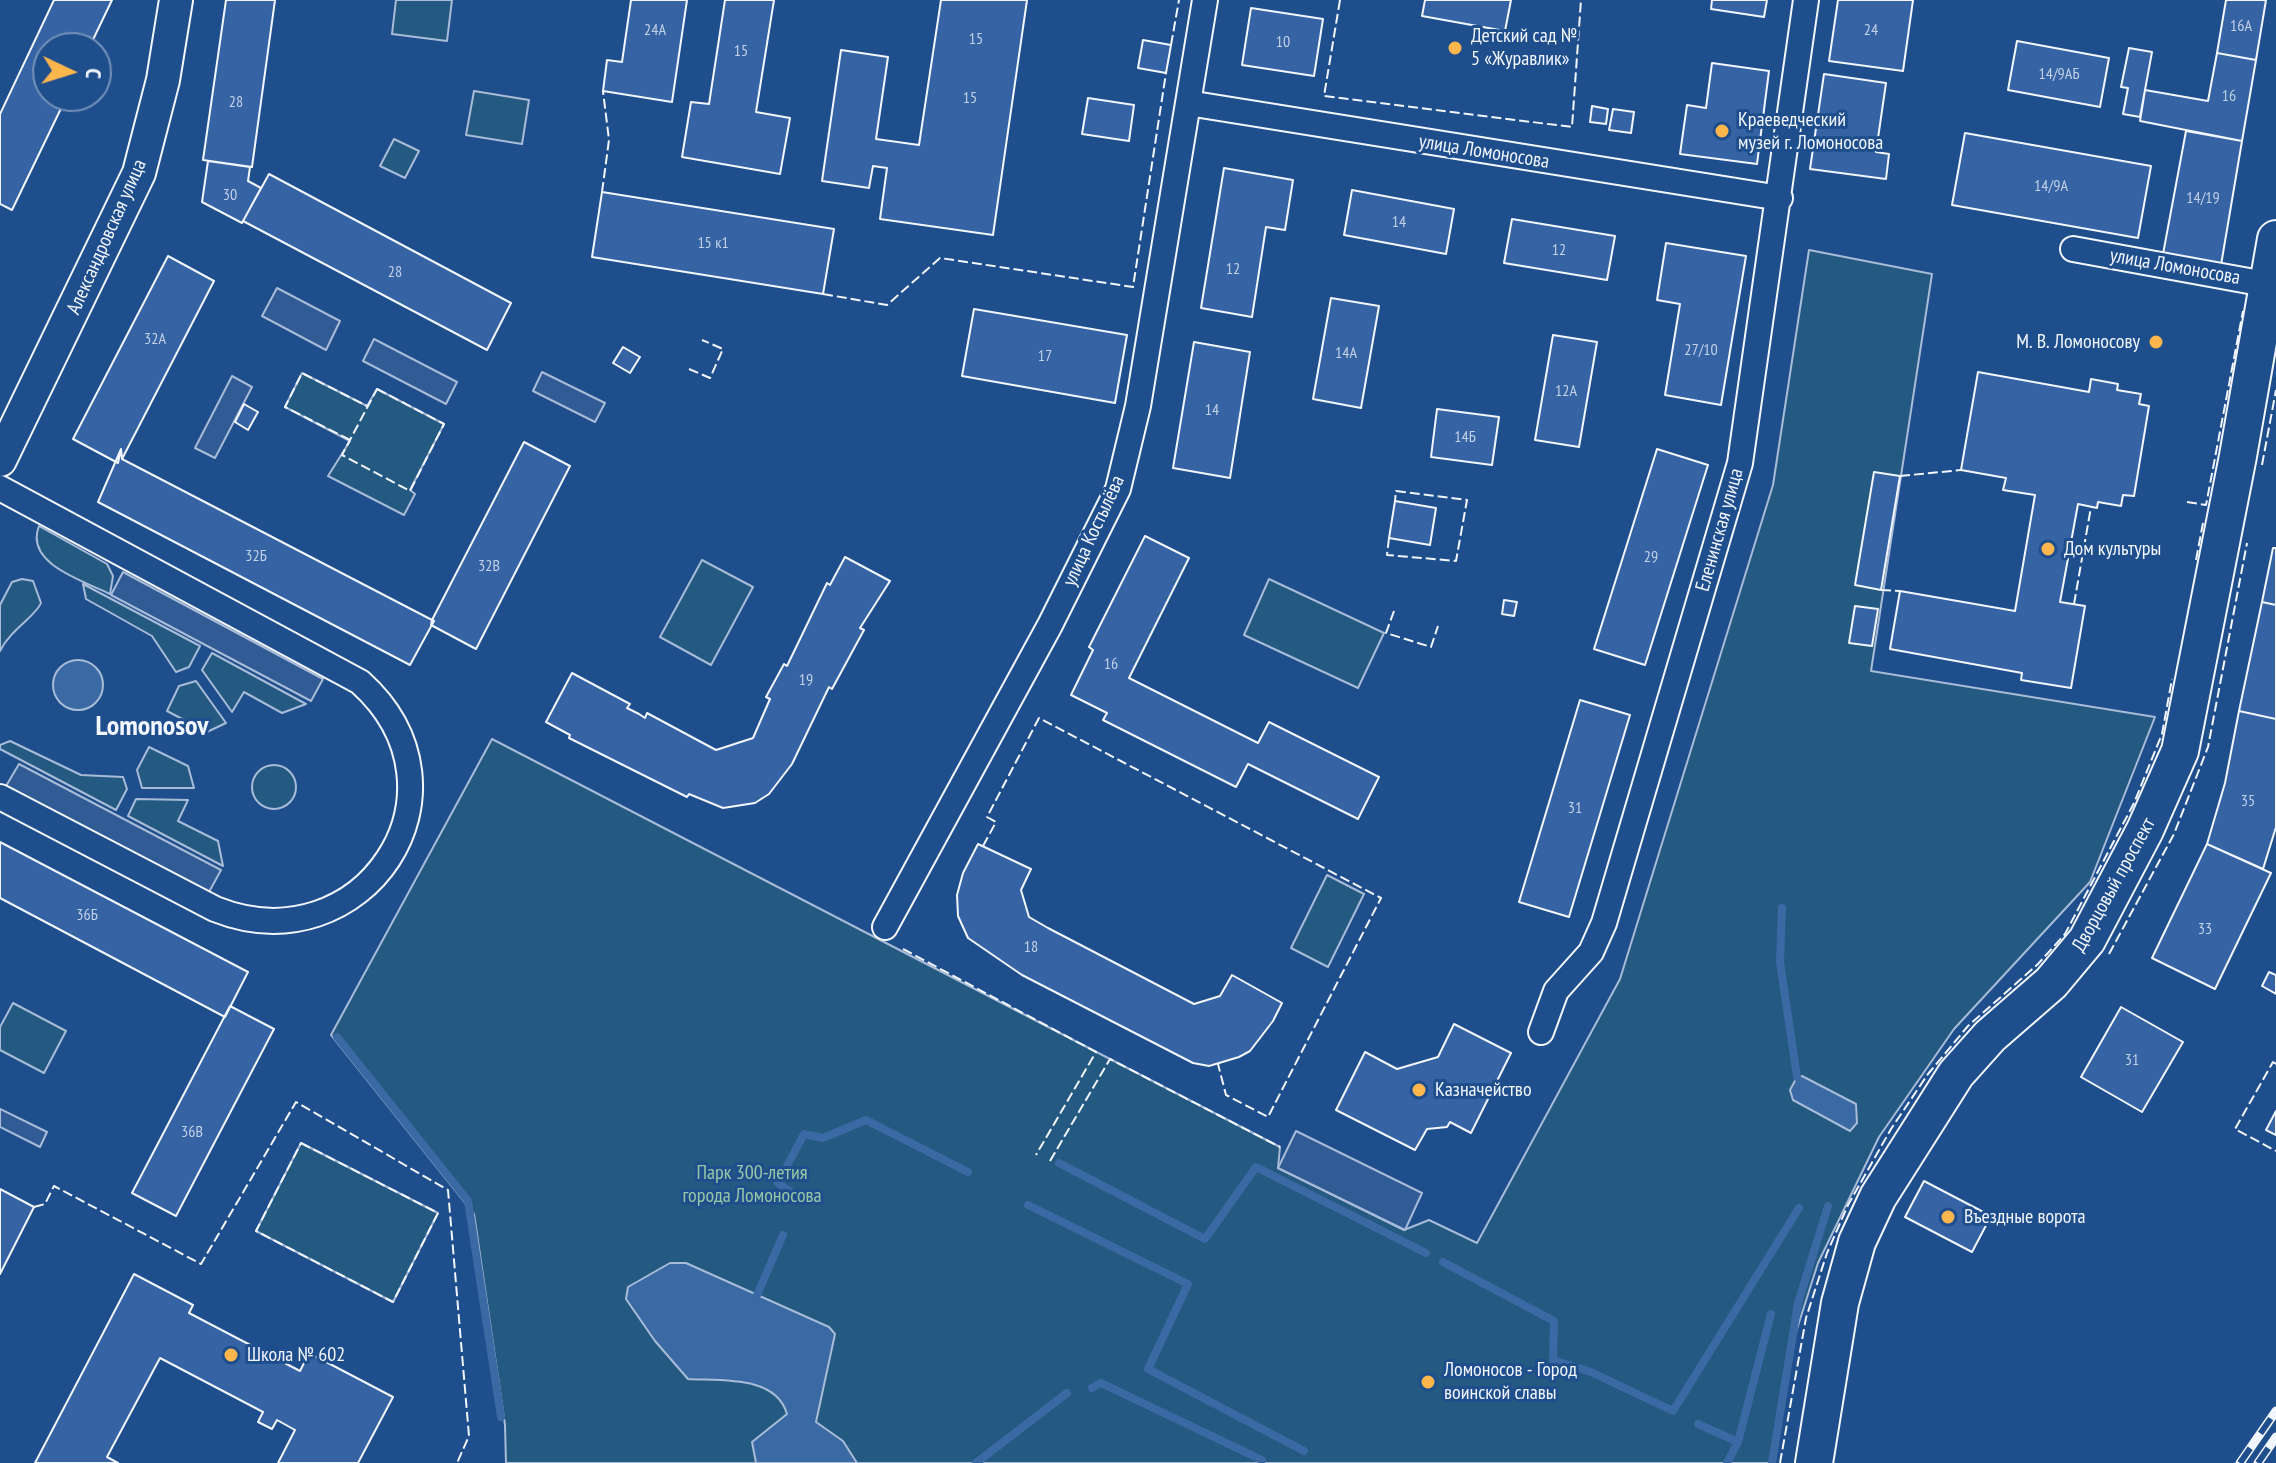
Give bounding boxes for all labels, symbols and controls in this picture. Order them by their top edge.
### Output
house number: 16А [2230,16,2252,36]
house number: 24А [644,20,666,40]
house number: 24 [1864,20,1878,40]
place label: Детский сад № 5 «Журавлик» [1471,24,1577,71]
house number: 15 [969,29,983,49]
north arrow [32,32,112,112]
house number: 10 [1276,32,1290,52]
marker: Детский сад № 5 «Журавлик» [1446,39,1464,57]
house number: 15 [734,41,748,61]
house number: 14/9АБ [2038,64,2080,84]
text: С [80,68,108,80]
house number: 16 [2222,86,2236,106]
house number: 15 [963,88,977,108]
house number: 28 [229,92,243,112]
place label: Краеведческий музей г. Ломоносова [1738,108,1883,155]
marker: Краеведческий музей г. Ломоносова [1713,122,1731,140]
street label: улица Ломоносова [1417,130,1551,174]
street label: Александровская улица [62,156,152,318]
house number: 14/9А [2034,176,2068,196]
house number: 30 [223,185,237,205]
house number: 14/19 [2186,188,2220,208]
house number: 14 [1392,212,1406,232]
house number: 15 к1 [697,233,729,253]
house number: 12 [1552,240,1566,260]
street label: улица Ломоносова [2108,244,2242,290]
house number: 12 [1226,259,1240,279]
house number: 28 [388,262,402,282]
house number: 32А [144,329,166,349]
place label: М. В. Ломоносову [2016,330,2140,354]
marker: М. В. Ломоносову [2147,333,2165,351]
house number: 27/10 [1684,340,1718,360]
house number: 14А [1335,343,1357,363]
house number: 17 [1038,346,1052,366]
house number: 12А [1555,381,1577,401]
house number: 14 [1205,400,1219,420]
house number: 14Б [1454,427,1476,447]
street label: Еленинская улица [1691,466,1749,594]
street label: улица Костылёва [1058,472,1130,590]
place label: Дом культуры [2064,537,2161,561]
marker: Дом культуры [2039,540,2057,558]
house number: 32Б [245,546,267,566]
house number: 29 [1644,547,1658,567]
house number: 32В [478,556,500,576]
house number: 16 [1104,654,1118,674]
house number: 19 [799,670,813,690]
district label: Lomonosov [96,710,208,744]
house number: 35 [2241,791,2255,811]
house number: 31 [1568,798,1582,818]
street label: Дворцовый проспект [2067,814,2161,956]
house number: 36Б [76,905,98,925]
house number: 33 [2198,919,2212,939]
house number: 18 [1024,937,1038,957]
house number: 31 [2125,1050,2139,1070]
place label: Казначейство [1435,1078,1532,1102]
marker: Казначейство [1410,1081,1428,1099]
house number: 36В [181,1122,203,1142]
park label: Парк 300-летия города Ломоносова [682,1161,822,1208]
place label: Въездные ворота [1964,1205,2086,1229]
marker: Въездные ворота [1939,1208,1957,1226]
place label: Школа № 602 [247,1343,345,1367]
marker: Школа № 602 [222,1346,240,1364]
place label: Ломоносов - Город воинской славы [1444,1358,1577,1405]
marker: Ломоносов - Город воинской славы [1419,1373,1437,1391]

